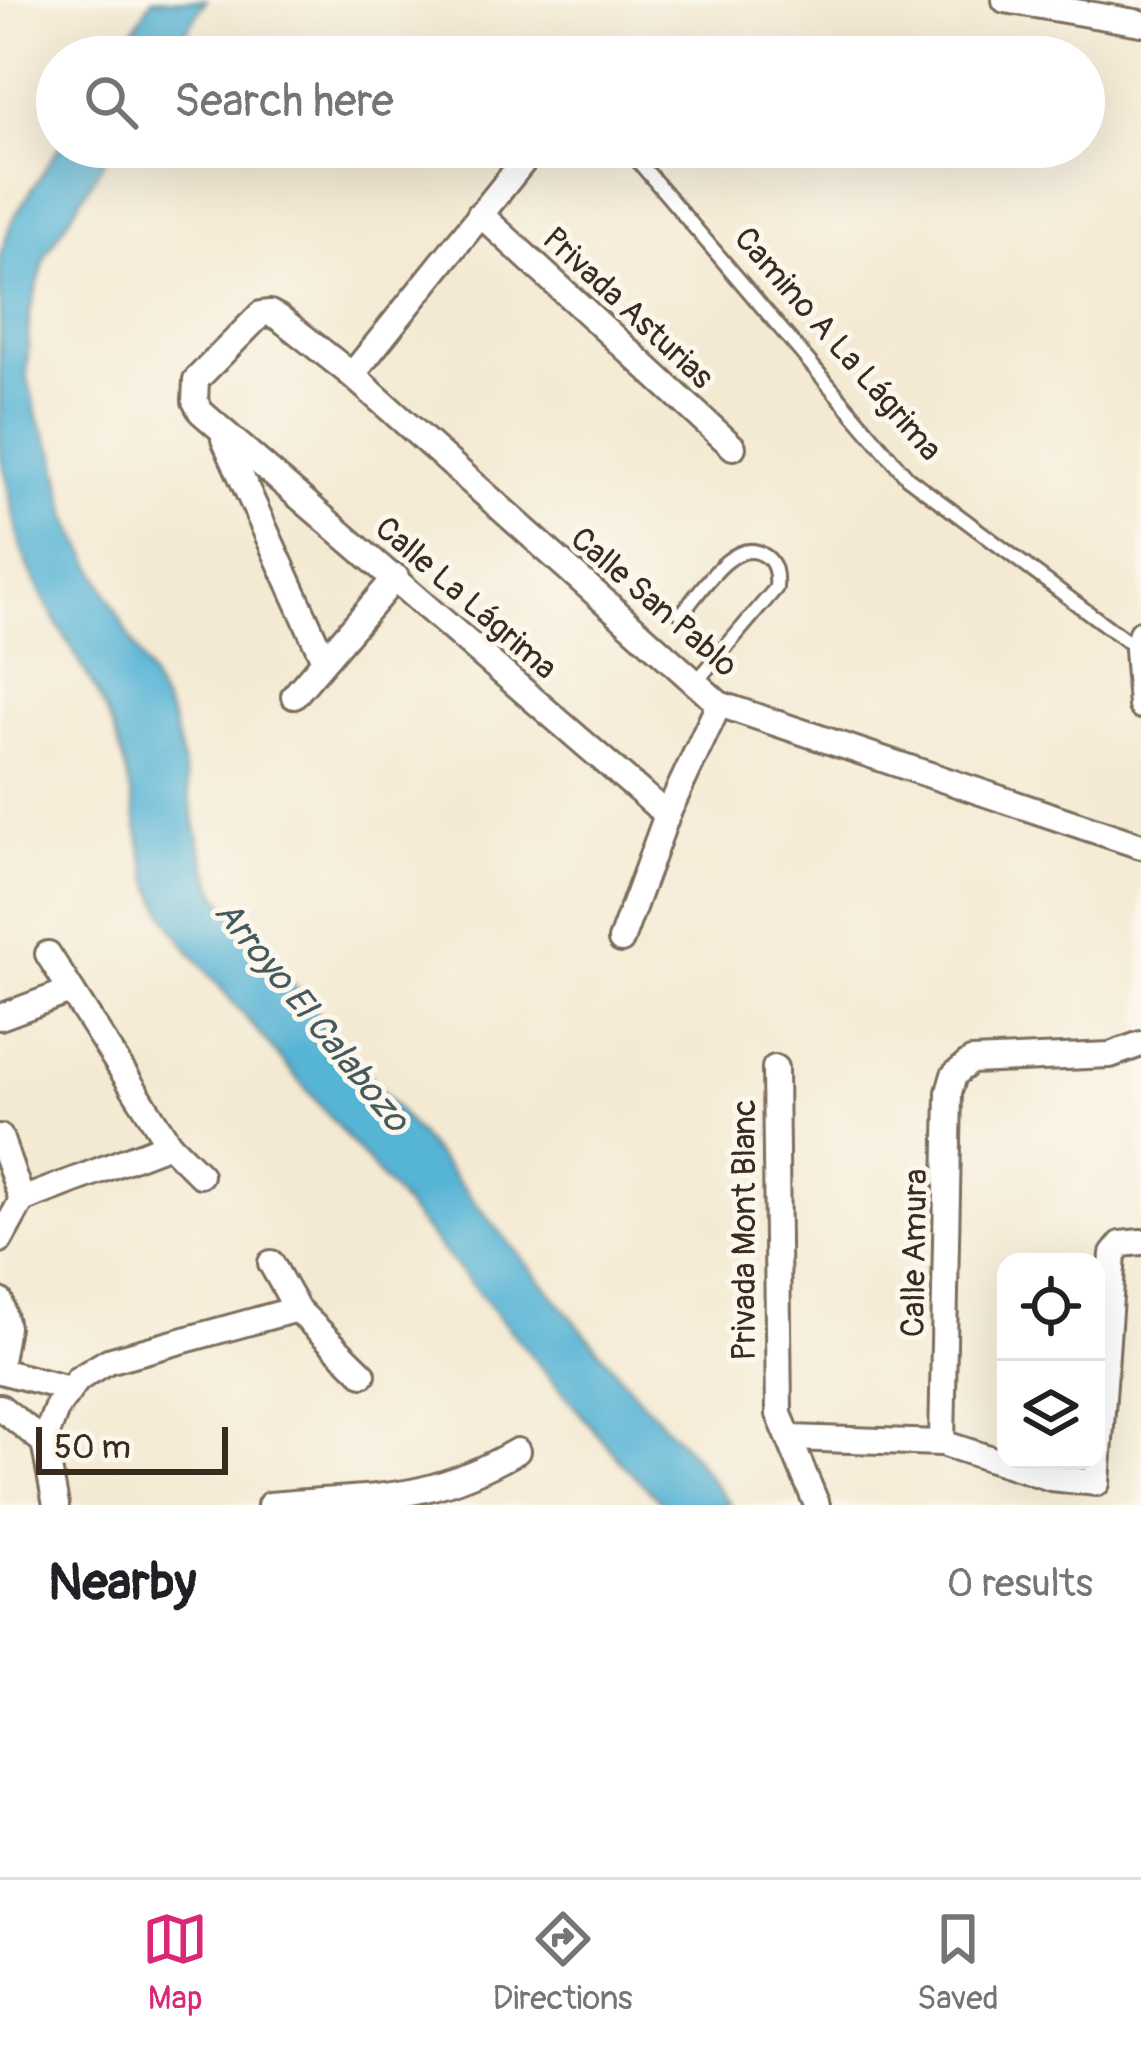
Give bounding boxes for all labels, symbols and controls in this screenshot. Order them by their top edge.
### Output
search box [36,36,1105,168]
icon: search [78,69,144,135]
text: Search here [174,74,394,130]
street label: Privada Asturias [534,218,722,398]
street label: Camino A La Lágrima [725,219,951,469]
street label: Calle La Lágrima [366,508,566,688]
street label: Calle San Pablo [562,518,746,686]
water label: Arroyo El Calabozo [205,891,421,1143]
street label: Privada Mont Blanc [724,1099,765,1361]
street label: Calle Amura [893,1168,936,1338]
map controls [997,1253,1105,1469]
button: locate [997,1253,1105,1361]
button: layers [997,1361,1105,1469]
scale bar [36,1421,228,1474]
text: 50 m [54,1427,131,1468]
text: Nearby [48,1551,196,1615]
text: 0 results [947,1559,1093,1608]
tab: Map [142,1906,208,2019]
tab: Directions [493,1906,633,2019]
tab: Saved [917,1906,999,2019]

